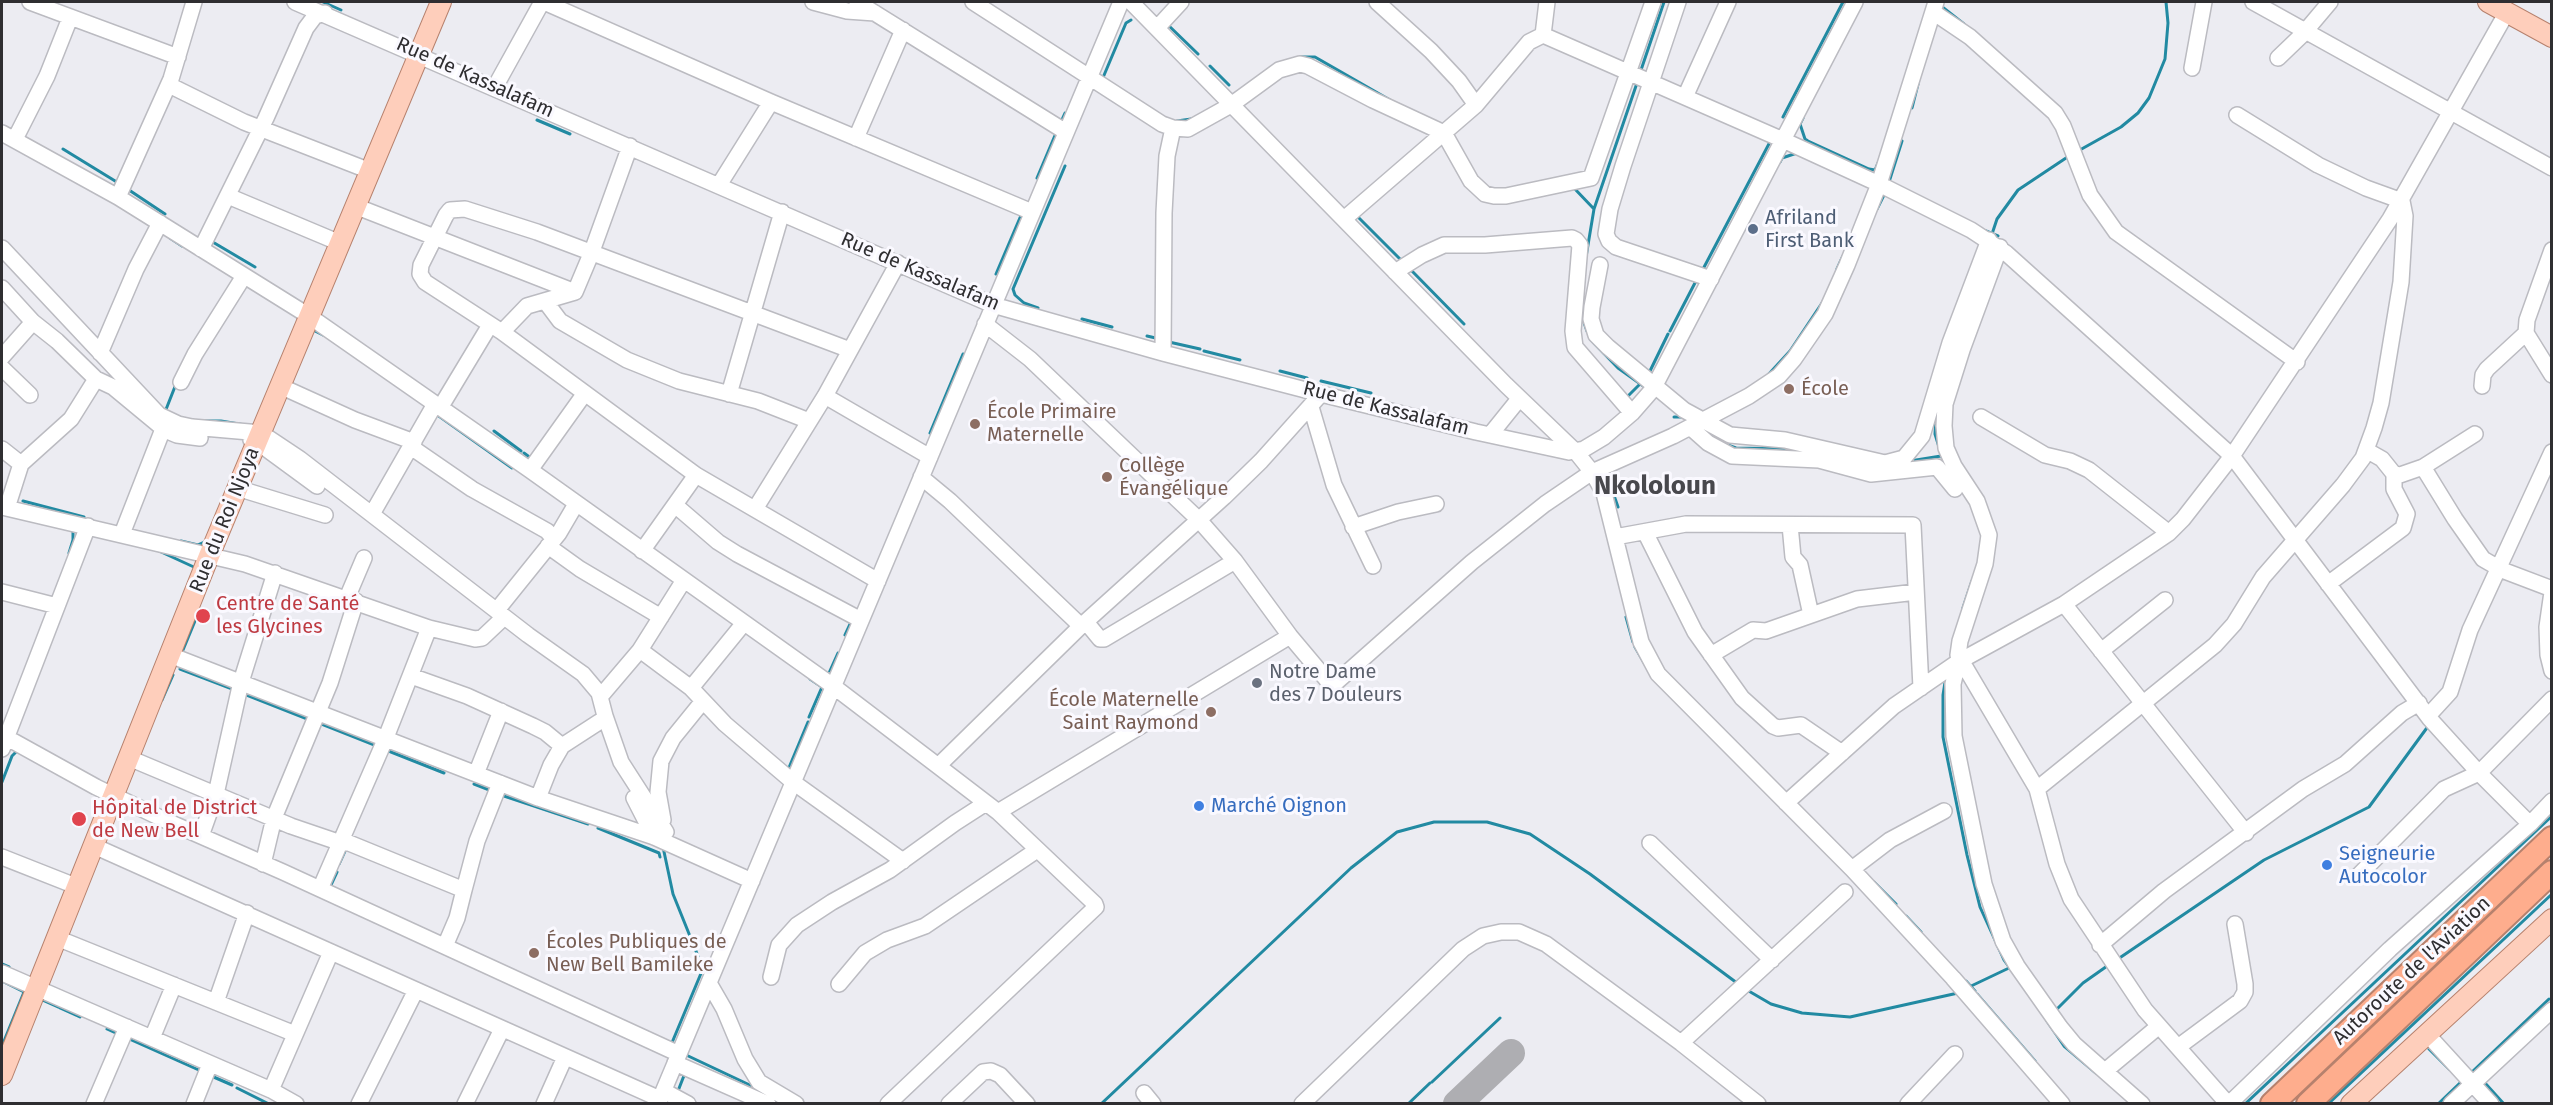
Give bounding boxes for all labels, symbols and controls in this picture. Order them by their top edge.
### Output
street label: Rue de Kassalafam [392,32,558,124]
place label: Afriland First Bank [1765,206,1854,253]
marker: Afriland First Bank [1746,222,1760,236]
street label: Rue de Kassalafam [837,228,1003,316]
street label: Rue de Kassalafam [1300,377,1472,441]
place label: École [1801,377,1849,401]
marker: École [1782,382,1796,396]
place label: École Primaire Maternelle [987,400,1116,447]
marker: École Primaire Maternelle [968,417,982,431]
street label: Rue du Roi Njoya [185,444,265,596]
place label: Collège Évangélique [1119,454,1228,501]
marker: Collège Évangélique [1100,470,1114,484]
district label: Nkololoun [1594,471,1716,503]
place label: Centre de Santé les Glycines [216,592,359,639]
marker: Centre de Santé les Glycines [194,607,212,625]
place label: Notre Dame des 7 Douleurs [1269,660,1402,707]
marker: Notre Dame des 7 Douleurs [1250,676,1264,690]
place label: École Maternelle Saint Raymond [1049,688,1199,735]
marker: École Maternelle Saint Raymond [1204,705,1218,719]
place label: Marché Oignon [1211,794,1347,818]
place label: Hôpital de District de New Bell [92,796,257,843]
marker: Marché Oignon [1192,799,1206,813]
marker: Hôpital de District de New Bell [70,810,88,828]
place label: Seigneurie Autocolor [2339,842,2435,889]
marker: Seigneurie Autocolor [2320,858,2334,872]
street label: Autoroute de l'Aviation [2328,892,2496,1050]
place label: Écoles Publiques de New Bell Bamileke [546,930,727,977]
marker: Écoles Publiques de New Bell Bamileke [527,946,541,960]

